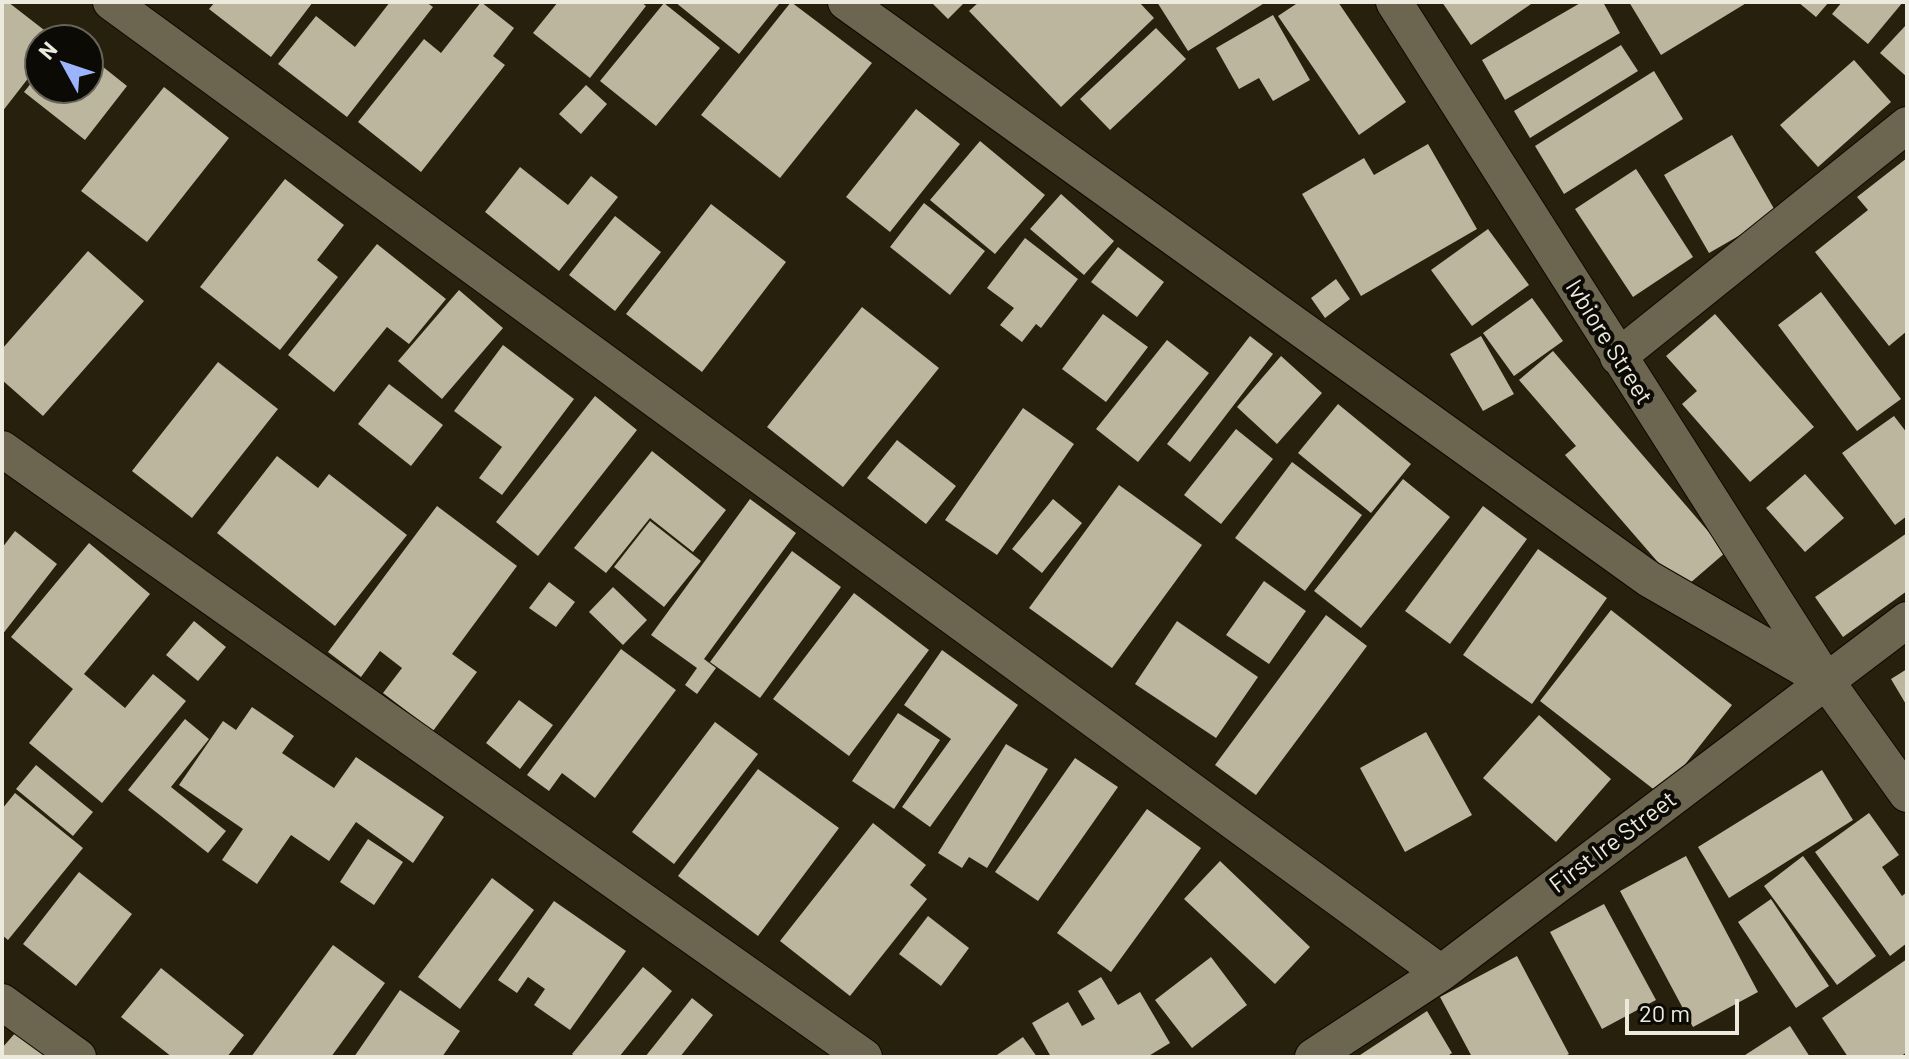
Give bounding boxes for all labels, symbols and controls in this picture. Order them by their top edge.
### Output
north arrow [24,24,104,104]
text: N [32,36,62,64]
street label: Ivbiore Street [1559,274,1659,410]
street label: First Ire Street [1544,785,1682,899]
scale bar [1629,983,1743,1033]
text: 20 m [1639,998,1690,1027]

